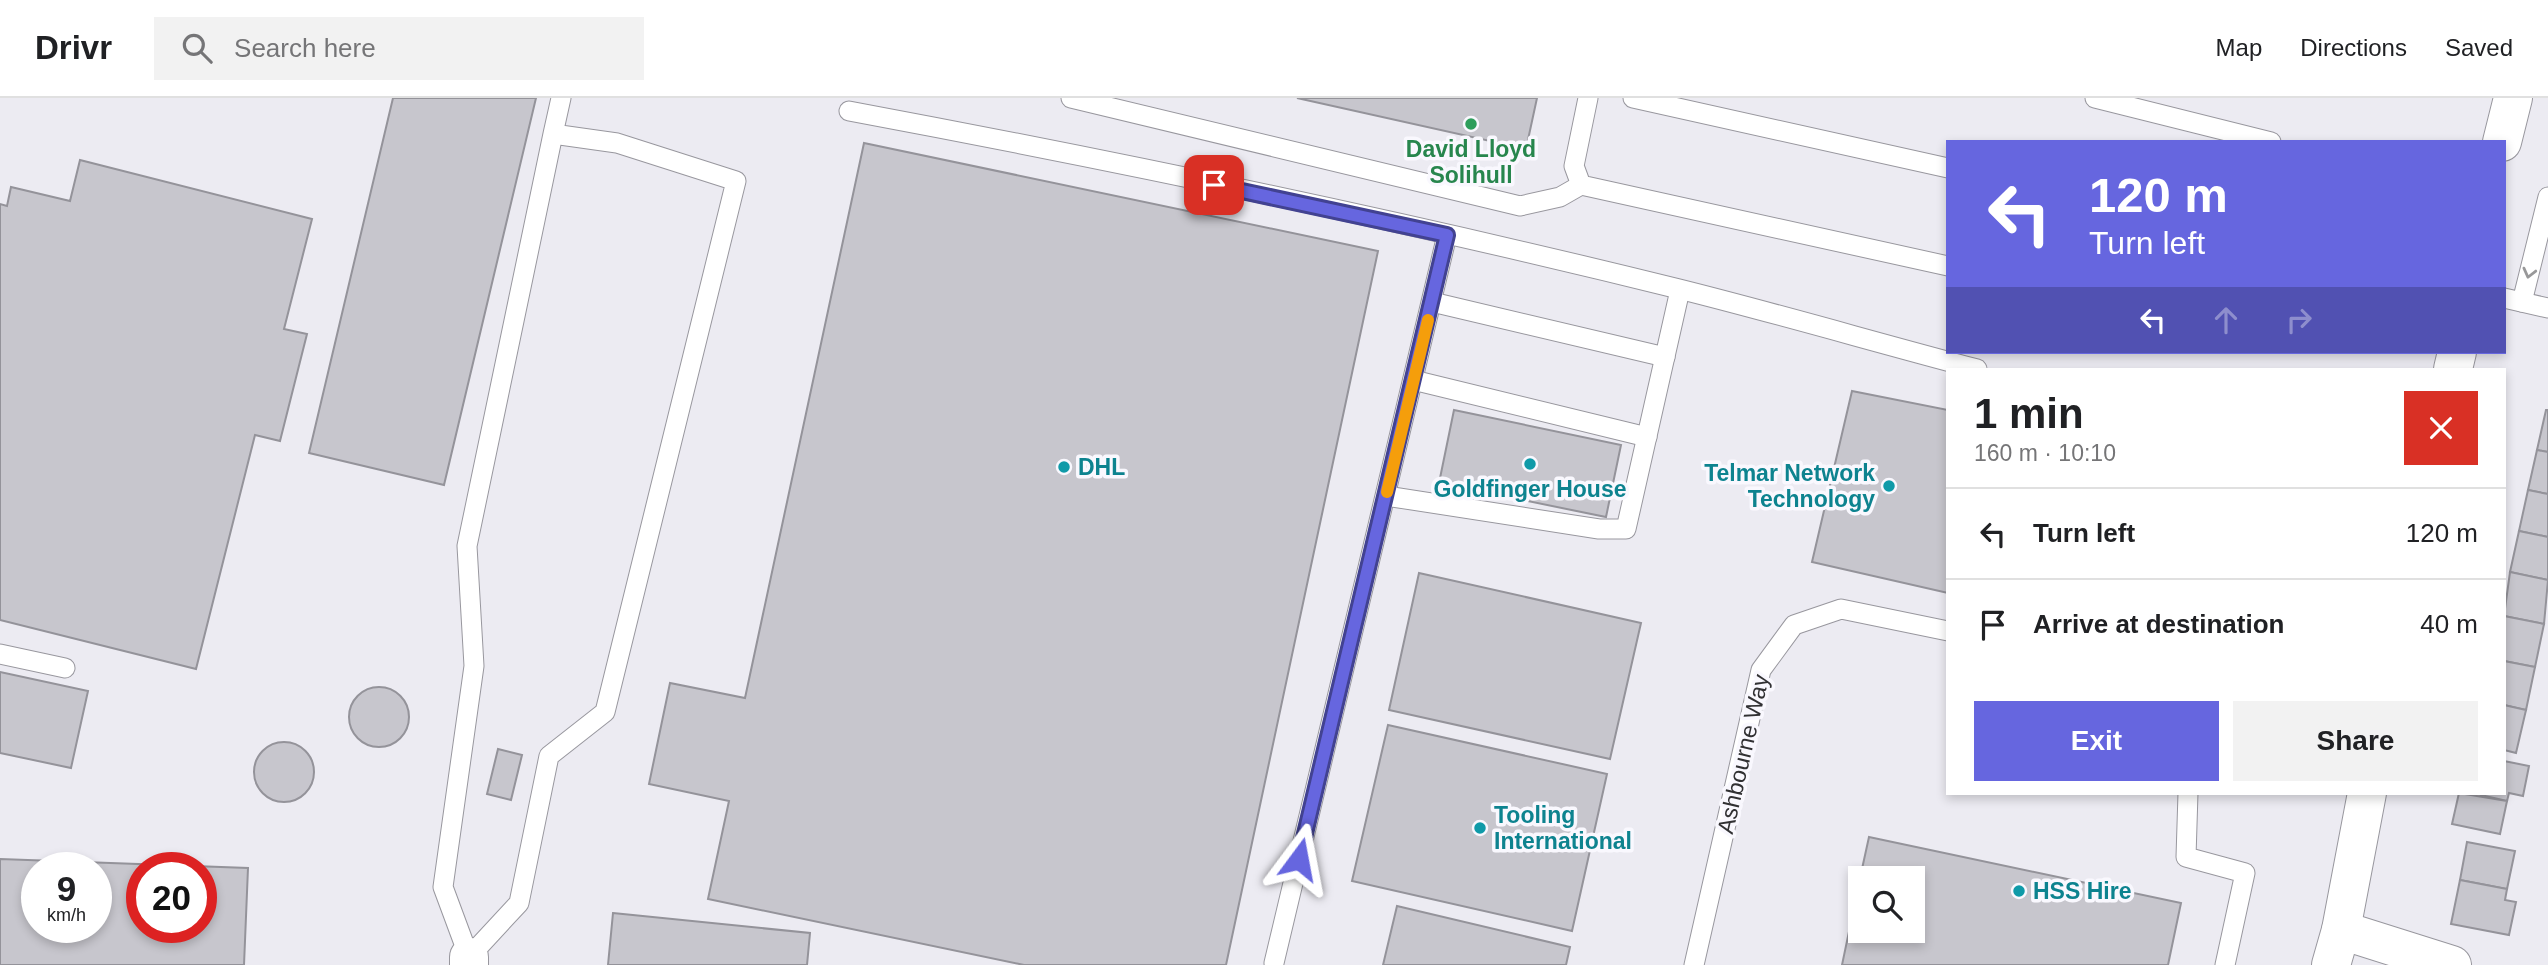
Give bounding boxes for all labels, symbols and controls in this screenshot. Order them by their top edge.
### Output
search box [154,17,644,80]
text: Drivr [35,29,112,66]
icon: search [178,29,216,67]
text: Search here [234,33,376,63]
text: Map [2216,34,2262,61]
text: Directions [2300,34,2407,61]
text: Saved [2445,34,2513,61]
marker: David Lloyd Solihull [1463,116,1479,132]
place label: David Lloyd Solihull [1406,136,1536,188]
pin [1184,155,1244,215]
icon: arrive [1195,166,1233,204]
icon: left [1974,168,2065,259]
text: 120 m [2089,168,2228,222]
text: Turn left [2089,225,2205,261]
one-way arrow [2523,267,2537,279]
icon: left [2134,301,2172,339]
icon: ahead [2207,301,2245,339]
icon: right [2280,301,2318,339]
text: 1 min [1974,390,2084,437]
button: close [2404,391,2478,465]
text: 160 m · 10:10 [1974,440,2116,466]
place label: DHL [1078,454,1125,480]
marker: Goldfinger House [1522,456,1538,472]
marker: DHL [1056,459,1072,475]
place label: Telmar Network Technology [1704,460,1875,512]
place label: Goldfinger House [1434,476,1626,502]
marker: Telmar Network Technology [1881,478,1897,494]
icon: left [1974,515,2012,553]
text: Turn left [2033,518,2135,548]
text: 120 m [2406,518,2478,548]
icon: arrive [1974,606,2012,644]
text: Arrive at destination [2033,609,2284,639]
text: 40 m [2420,609,2478,639]
street label: Ashbourne Way [1712,671,1774,836]
button: Exit [1974,701,2219,781]
button: Share [2233,701,2478,781]
place label: Tooling International [1494,802,1632,854]
marker: Tooling International [1472,820,1488,836]
position arrow [1262,822,1336,896]
speed limit sign: 20 [126,852,217,943]
map controls [1848,866,1925,943]
button: search [1848,866,1925,943]
text: 9 [57,869,76,908]
place label: HSS Hire [2033,878,2131,904]
marker: HSS Hire [2011,883,2027,899]
text: km/h [47,905,86,925]

